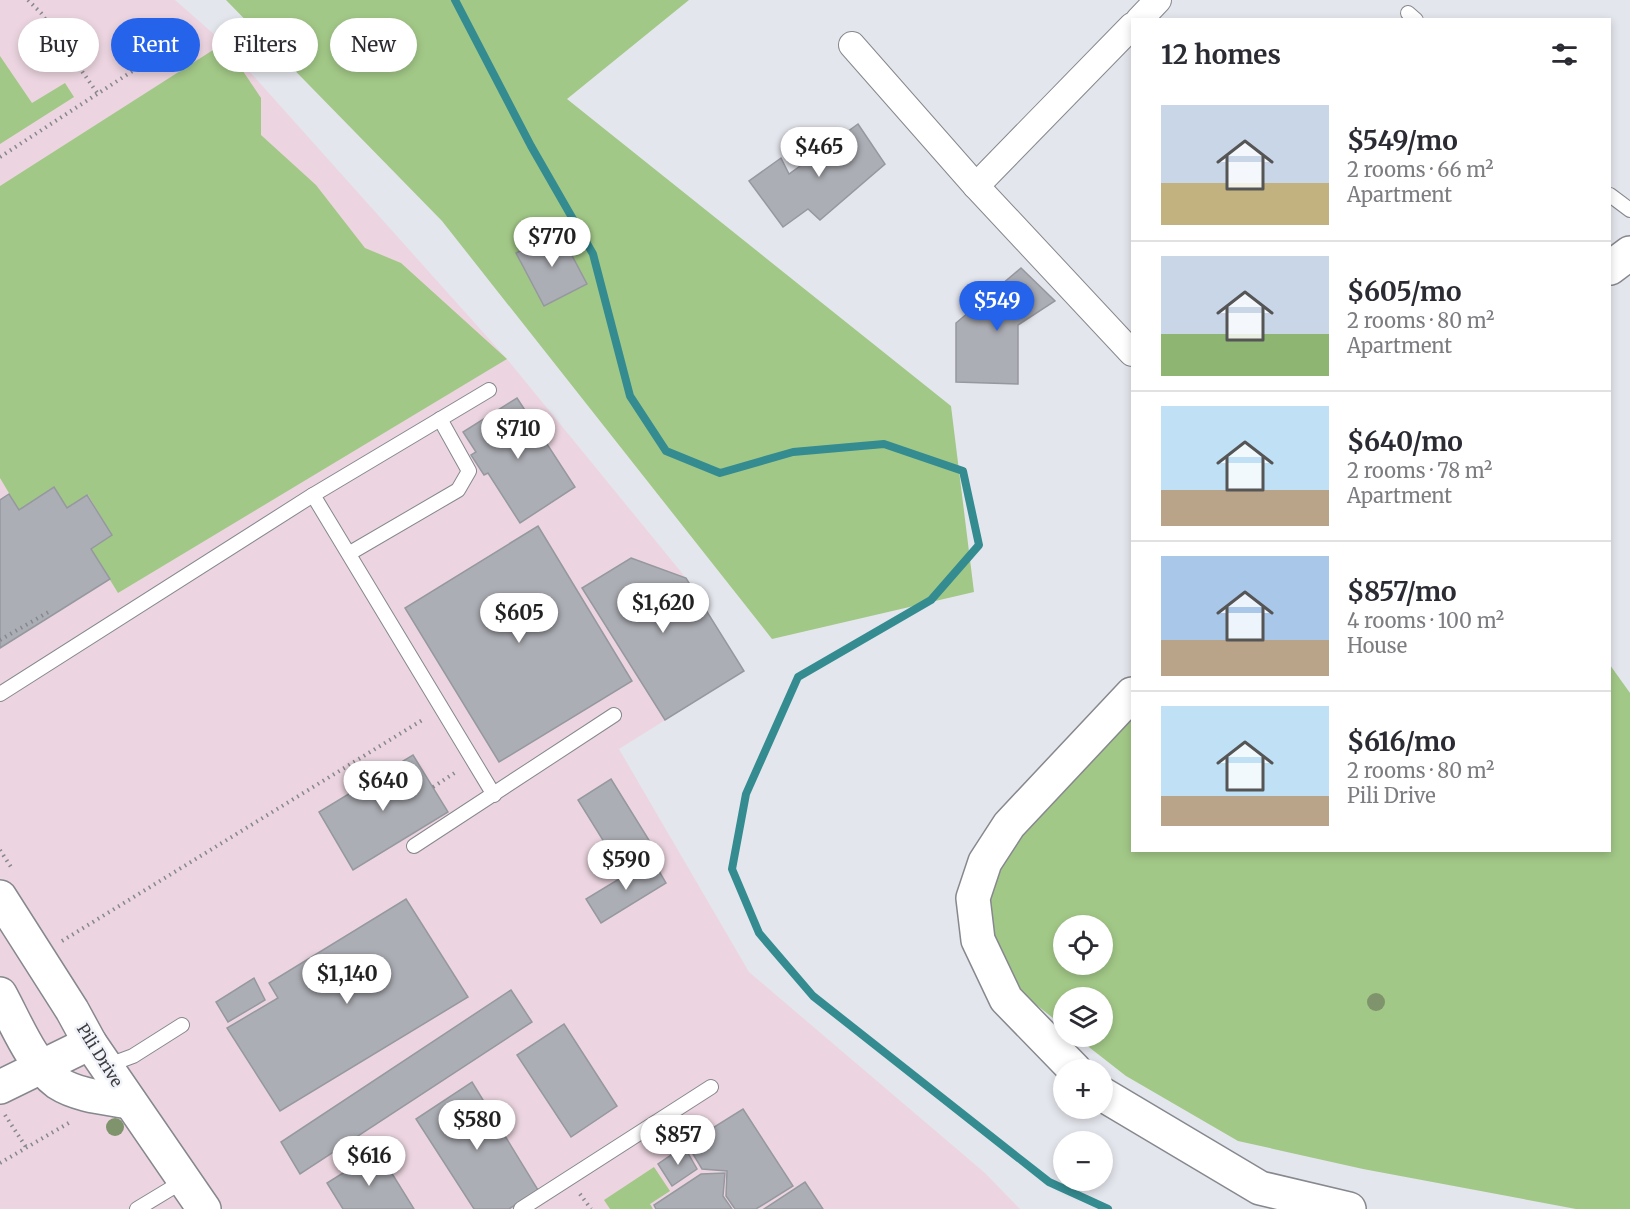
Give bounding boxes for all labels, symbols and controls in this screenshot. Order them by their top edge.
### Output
chip: Buy [18,18,99,72]
chip: Rent [111,18,200,72]
chip: Filters [212,18,318,72]
chip: New [330,18,417,72]
text: 12 homes [1161,38,1281,71]
icon: filters [1548,38,1581,71]
text: $549/mo [1347,124,1458,157]
pin: $465 [783,127,855,178]
icon: home [1209,129,1281,201]
text: $465 [795,134,843,159]
text: 2 rooms · 66 m² [1347,157,1494,182]
text: Apartment [1347,182,1452,207]
pin: $770 [516,217,588,268]
text: $770 [528,224,576,249]
text: $605/mo [1347,275,1462,308]
icon: home [1209,280,1281,352]
pin: $549 [961,281,1033,332]
text: $549 [973,288,1021,313]
text: 2 rooms · 80 m² [1347,308,1494,333]
text: Apartment [1347,333,1452,358]
pin: $710 [482,409,554,460]
text: $710 [495,416,541,441]
text: $640/mo [1347,425,1463,458]
icon: home [1209,430,1281,502]
text: 2 rooms · 78 m² [1347,458,1492,483]
text: Apartment [1347,483,1452,508]
text: $857/mo [1347,575,1457,608]
icon: home [1209,580,1281,652]
pin: $1,620 [614,583,712,634]
text: $1,620 [631,590,695,615]
pin: $605 [483,593,555,644]
text: $605 [494,600,544,625]
text: 4 rooms · 100 m² [1347,608,1504,633]
text: House [1347,633,1407,658]
text: $616/mo [1347,725,1456,758]
icon: home [1209,730,1281,802]
text: 2 rooms · 80 m² [1347,758,1494,783]
pin: $640 [347,761,419,812]
text: $640 [358,768,409,793]
text: Pili Drive [1347,783,1436,808]
pin: $590 [590,840,662,891]
text: $590 [602,847,650,872]
map controls [1053,915,1113,1191]
button: locate [1053,915,1113,975]
pin: $1,140 [298,954,396,1005]
text: $1,140 [316,961,378,986]
button: layers [1053,987,1113,1047]
street label: Pili Drive [73,1020,127,1090]
button: + [1053,1059,1113,1119]
pin: $580 [441,1100,513,1151]
text: $580 [453,1107,501,1132]
pin: $857 [642,1115,714,1166]
text: $857 [654,1122,702,1147]
button: − [1053,1131,1113,1191]
pin: $616 [333,1136,405,1187]
text: $616 [347,1143,391,1168]

